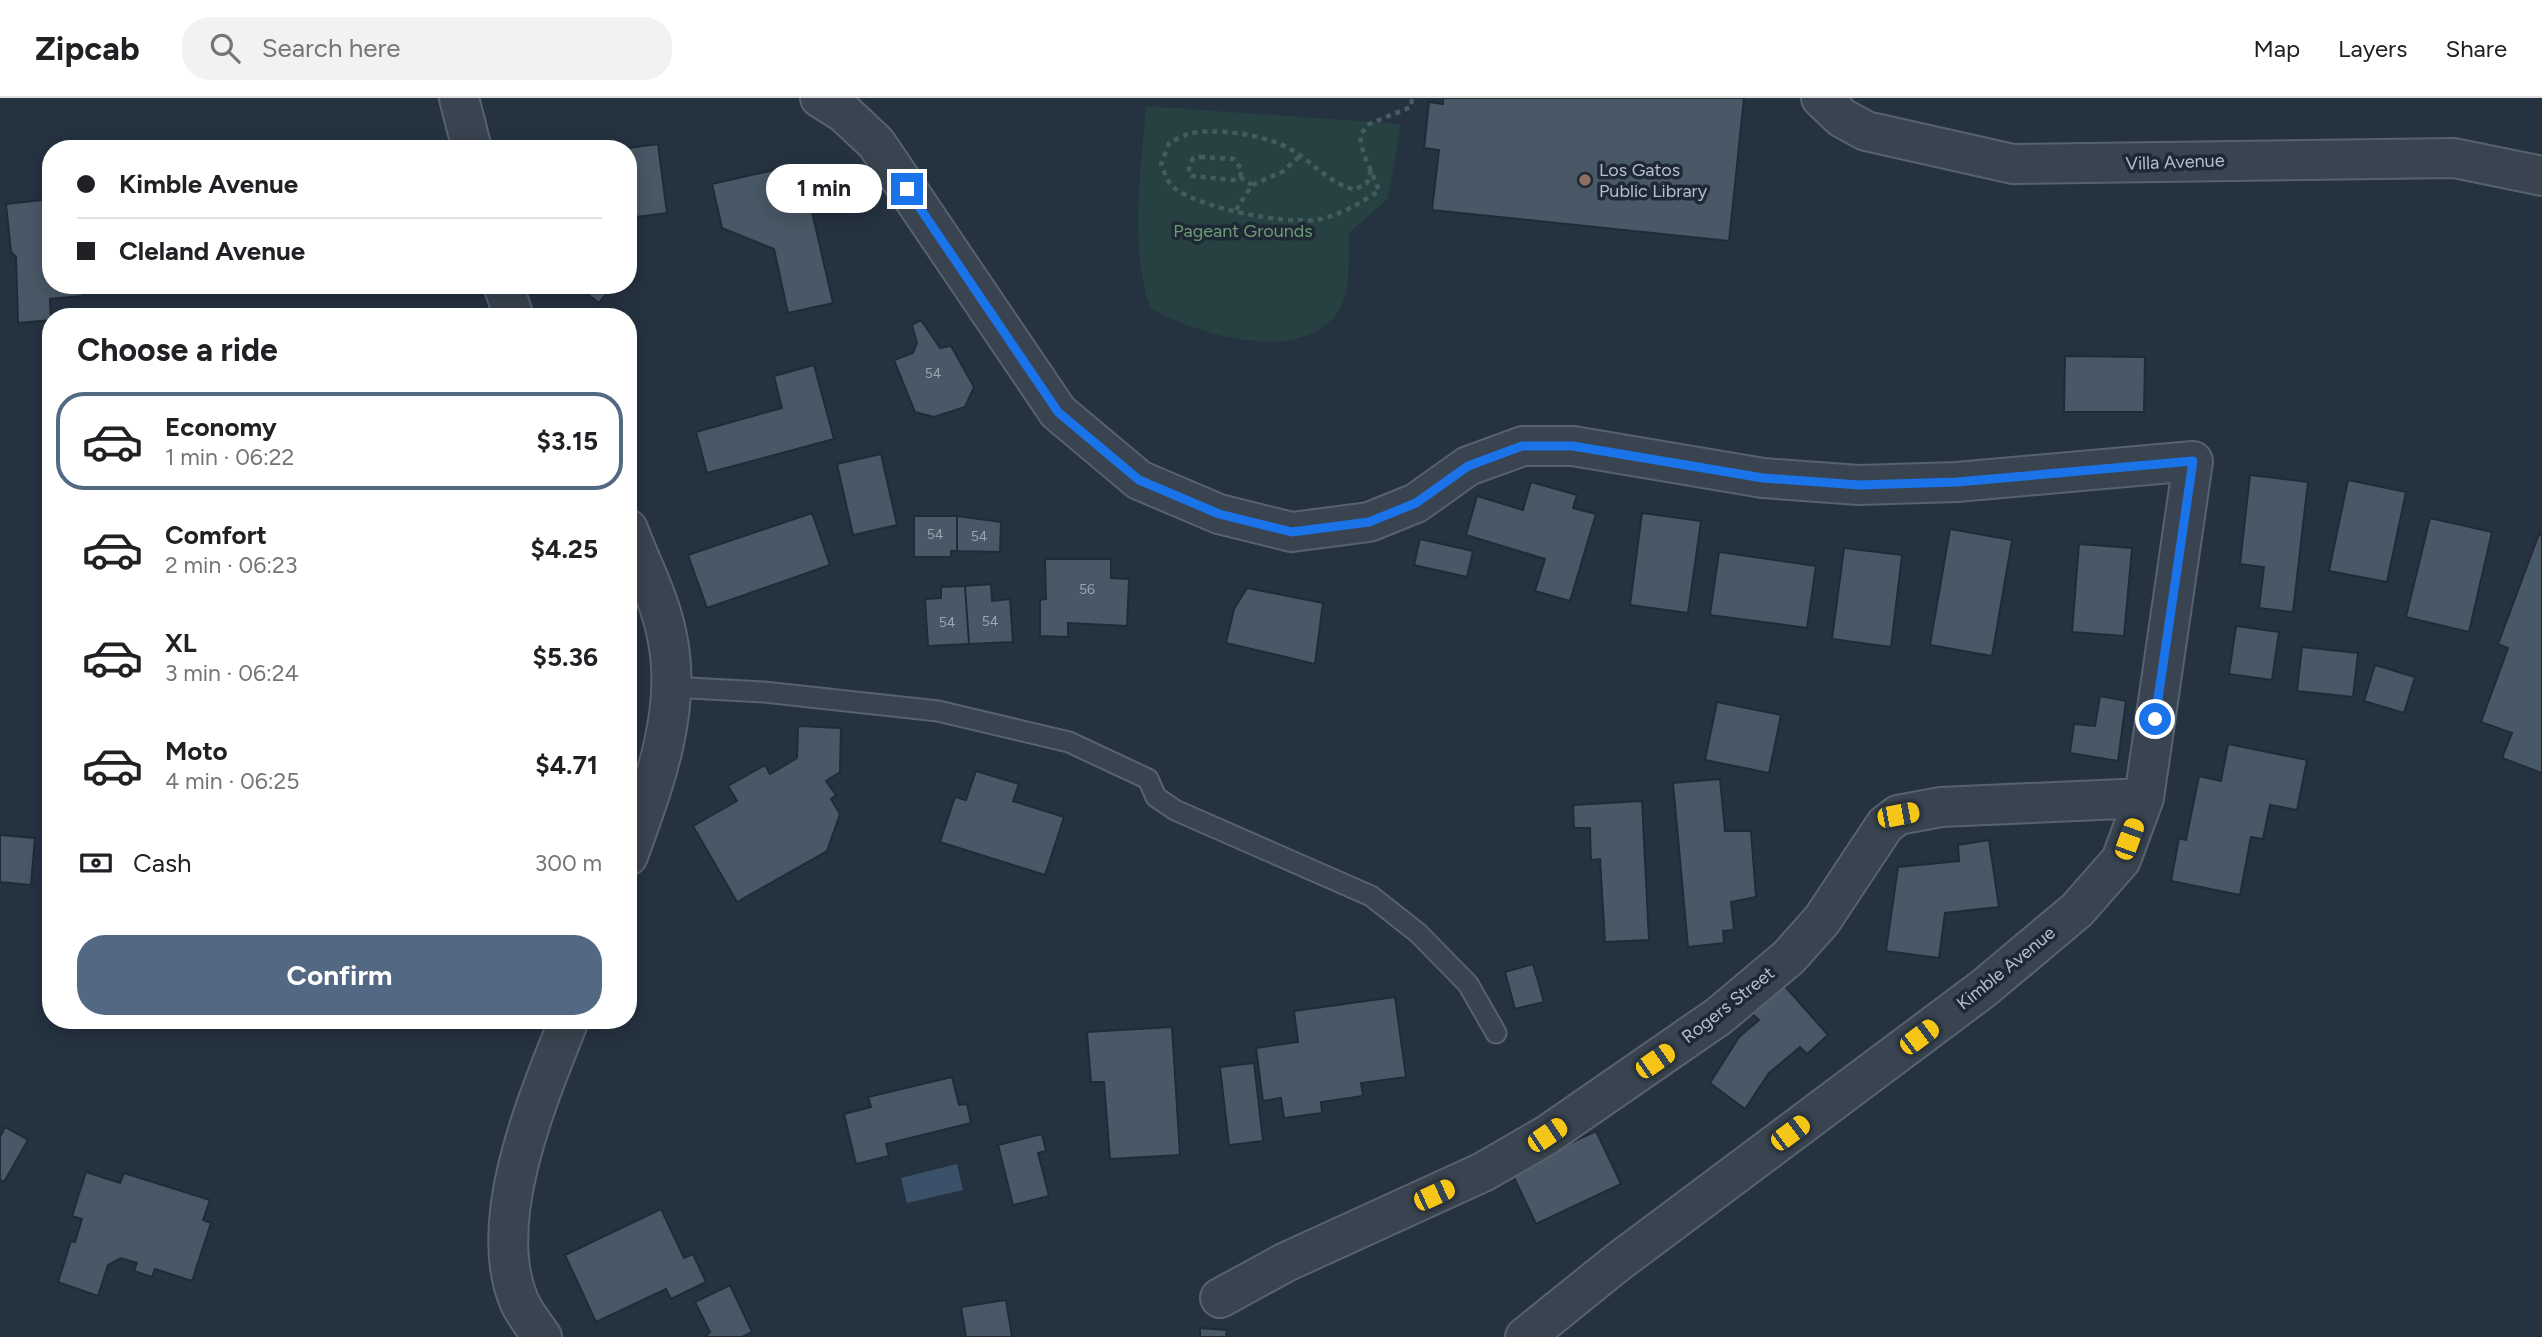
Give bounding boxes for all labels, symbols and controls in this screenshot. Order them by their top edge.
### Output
search box [182,17,672,80]
text: Zipcab [35,29,140,68]
icon: search [206,29,244,67]
text: Search here [262,32,401,64]
text: Map [2253,34,2300,63]
text: Layers [2338,34,2407,63]
text: Share [2445,34,2507,63]
street label: Villa Avenue [2125,149,2225,175]
place label: Los Gatos Public Library [1599,159,1708,202]
callout: 1 min [767,164,883,214]
text: Kimble Avenue [119,168,298,200]
marker: Los Gatos Public Library [1577,172,1593,188]
route end [891,173,923,205]
text: 1 min [797,174,851,202]
park label: Pageant Grounds [1173,220,1313,242]
text: Cleland Avenue [119,235,305,267]
text: Choose a ride [77,331,278,369]
house number: 54 [925,365,942,382]
icon: car [81,410,144,473]
text: Economy [165,411,277,443]
text: $3.15 [537,425,598,457]
text: 1 min · 06:22 [165,443,294,471]
icon: car [81,518,144,581]
text: Comfort [165,519,267,551]
house number: 54 [927,526,944,543]
house number: 54 [971,528,988,545]
text: $4.25 [531,533,598,565]
text: 2 min · 06:23 [165,551,297,579]
house number: 56 [1079,581,1095,598]
house number: 54 [982,613,999,630]
house number: 54 [939,614,956,631]
icon: car [81,626,144,689]
text: XL [165,627,197,659]
text: $5.36 [533,641,598,673]
text: 3 min · 06:24 [165,659,299,687]
route start [2139,703,2171,735]
icon: car [81,734,144,797]
text: Moto [165,735,228,767]
text: $4.71 [535,749,598,781]
text: 4 min · 06:25 [165,767,300,795]
car [1876,801,1921,829]
car [2112,816,2147,862]
icon: cash [77,844,115,882]
text: Cash [133,847,192,879]
text: 300 m [535,849,602,877]
street label: Kimble Avenue [1952,922,2060,1014]
button: Confirm [77,935,602,1015]
street label: Rogers Street [1677,962,1779,1048]
car [1896,1016,1943,1058]
car [1632,1040,1679,1082]
car [1767,1112,1814,1154]
car [1524,1115,1571,1155]
car [1411,1177,1458,1213]

